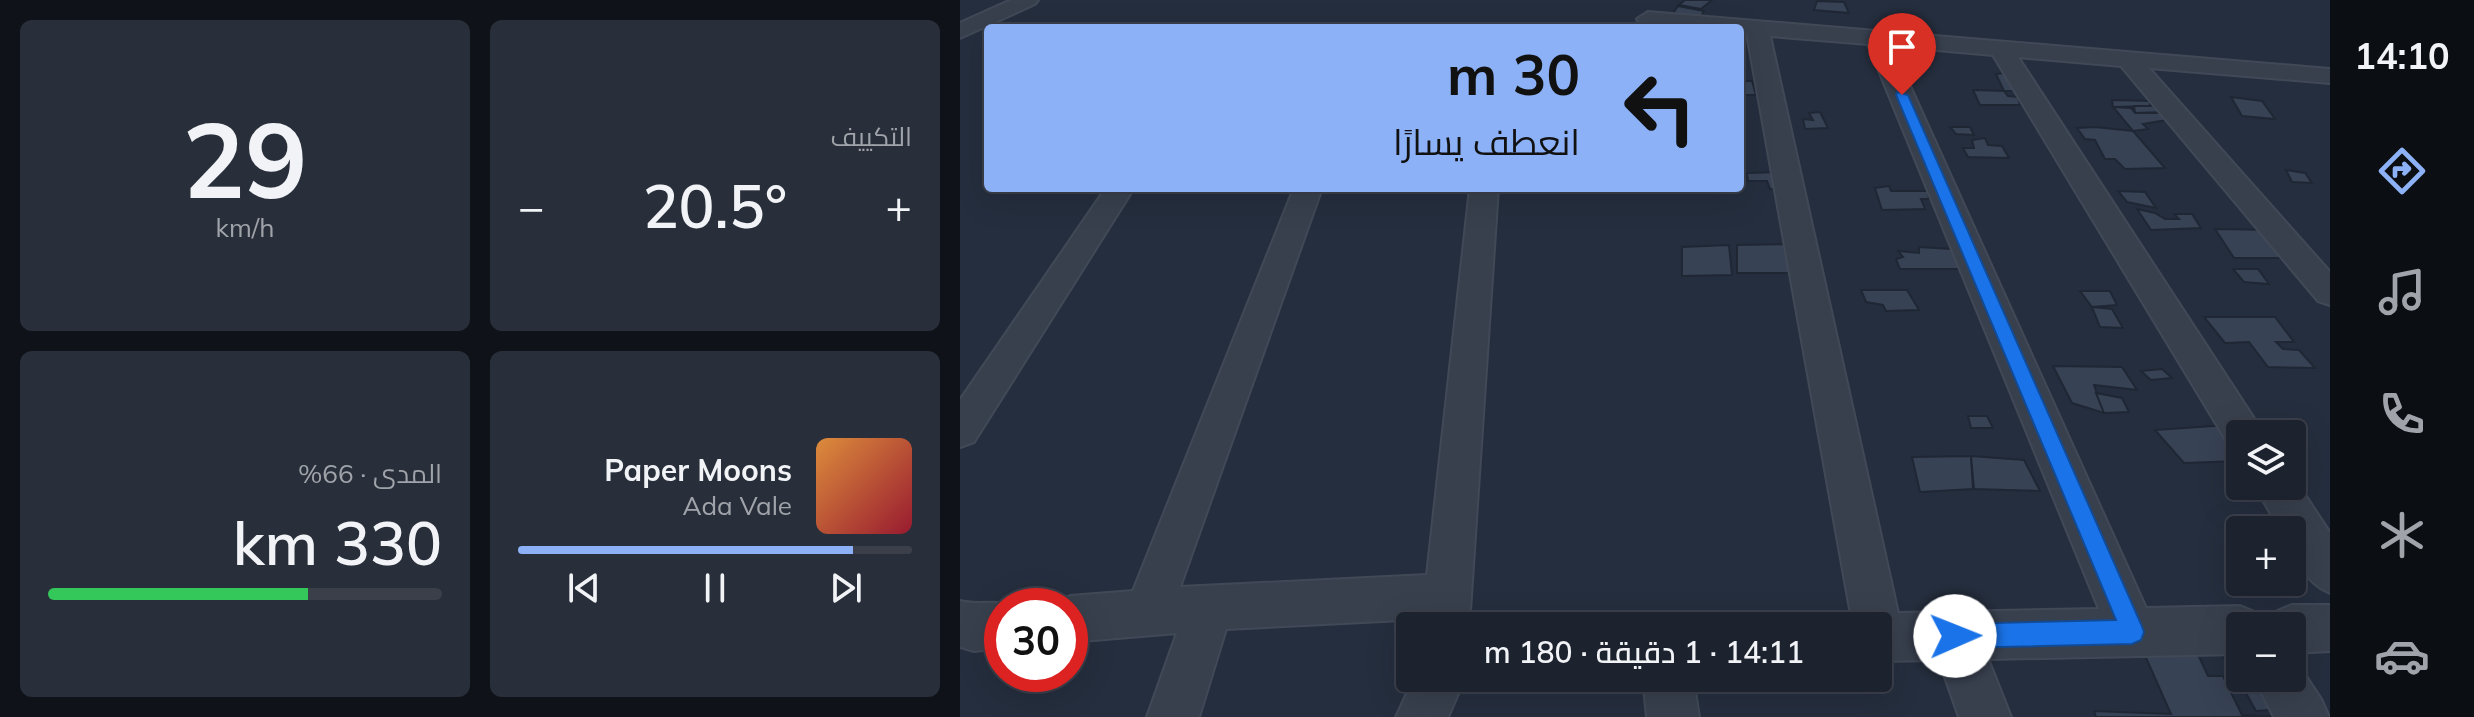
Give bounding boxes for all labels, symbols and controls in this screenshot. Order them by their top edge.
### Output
pin [1868,13,1936,95]
icon: arrive [1880,25,1924,69]
text: 14:10 [2354,33,2450,78]
text: 30 m [1447,39,1580,109]
icon: left [1608,56,1712,160]
text: 29 [183,93,307,224]
text: انعطف يسارًا [1393,119,1580,164]
text: التكييف [830,120,912,153]
icon: directions [2374,143,2430,199]
text: 20.5° [643,168,787,243]
text: − [518,179,544,234]
text: + [886,179,912,234]
text: km/h [216,211,274,244]
icon: music [2374,264,2430,320]
icon: phone [2374,386,2430,442]
map controls [2226,420,2306,692]
button: layers [2226,420,2306,500]
text: Paper Moons [604,451,792,489]
text: المدى · 66% [298,457,442,490]
text: Ada Vale [682,489,792,522]
text: 330 km [233,505,442,580]
icon: climate [2374,507,2430,563]
button: + [2226,516,2306,596]
icon: previous [562,566,606,610]
icon: pause [693,566,737,610]
icon: next [824,566,868,610]
speed limit sign: 30 [984,588,1088,692]
position arrow [1913,594,1997,678]
button: − [2226,612,2306,692]
icon: car [2374,628,2430,684]
text: 14:11 · 1 دقيقة · 180 m [1484,633,1804,671]

